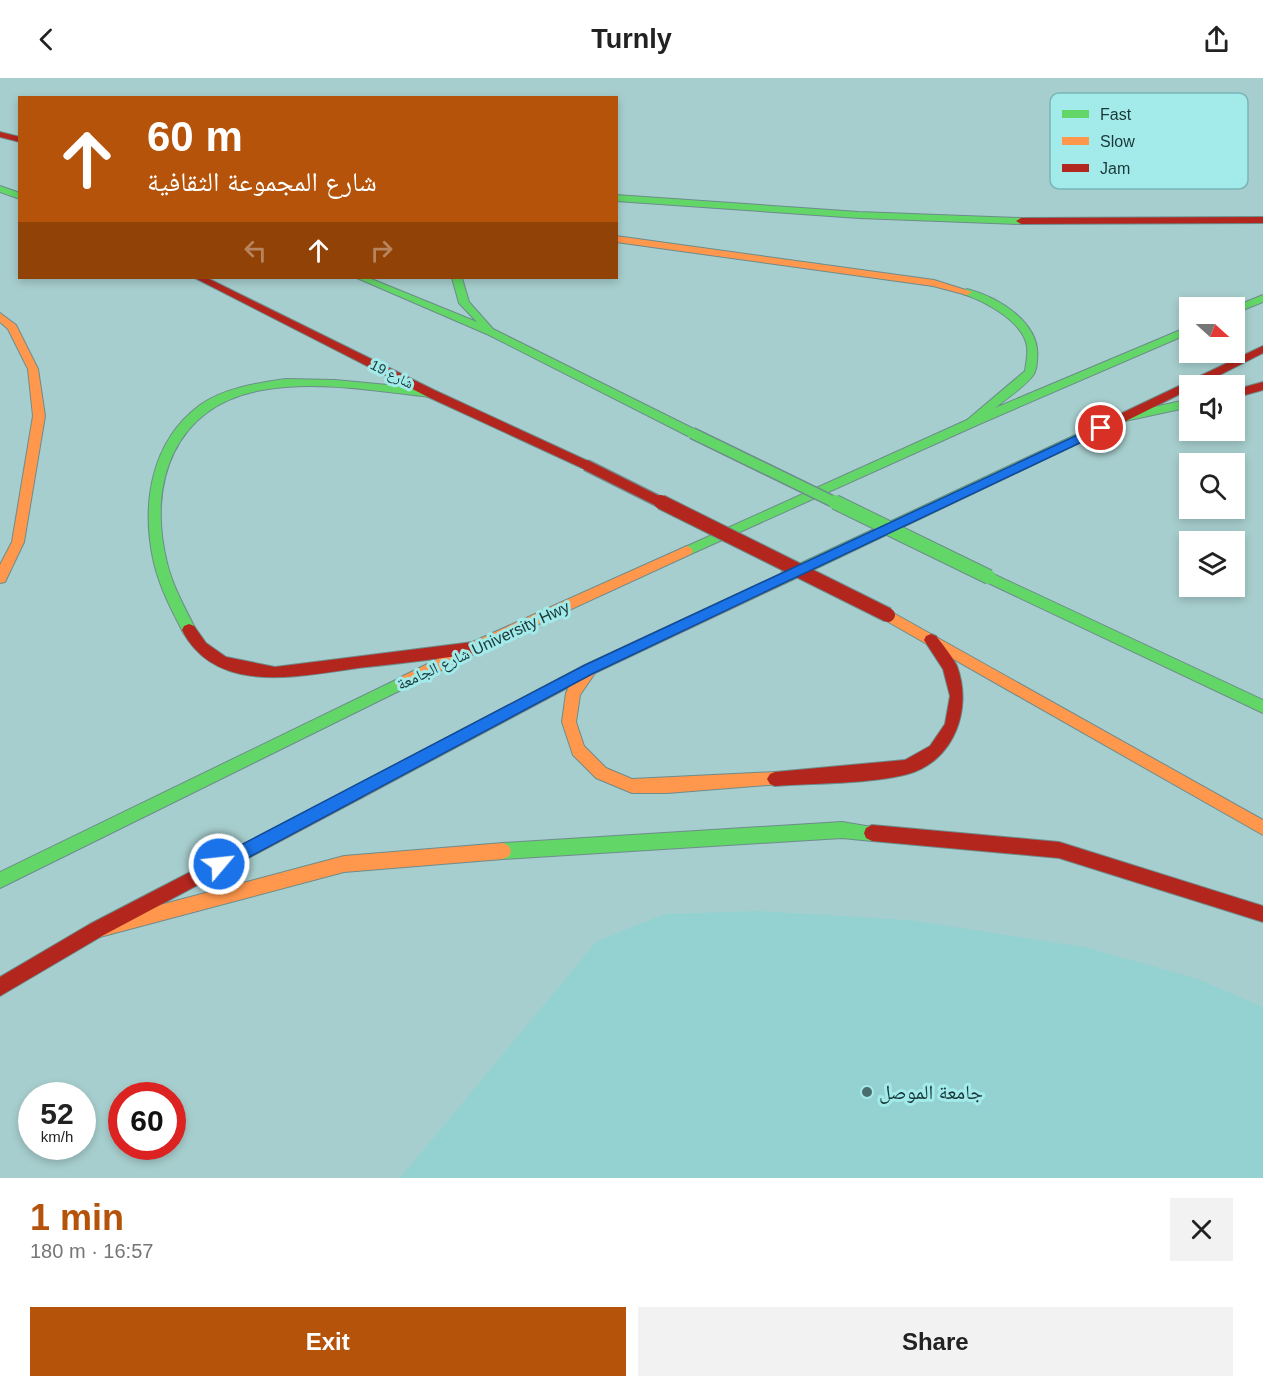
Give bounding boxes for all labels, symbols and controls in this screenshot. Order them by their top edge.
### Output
icon: back [30,23,63,56]
icon: share [1200,23,1233,56]
text: Turnly [591,24,672,54]
legend [1050,93,1248,189]
text: Fast [1100,106,1132,123]
text: 60 m [147,113,243,160]
icon: ahead [48,120,126,198]
text: Slow [1100,133,1135,150]
text: Jam [1100,160,1130,177]
text: شارع المجموعة الثقافية [147,167,377,197]
icon: left [239,234,272,267]
icon: ahead [302,234,335,267]
icon: right [365,234,398,267]
north arrow [1179,297,1245,363]
map controls [1179,297,1245,597]
street label: شارع 19 [367,356,416,393]
button: sound [1179,375,1245,441]
pin [1075,402,1126,453]
icon: arrive [1084,411,1117,444]
button: search [1179,453,1245,519]
button: layers [1179,531,1245,597]
street label: شارع الجامعة University Hwy [394,598,573,695]
position arrow [187,832,251,896]
place label: جامعة الموصل [879,1081,983,1104]
speed limit sign: 60 [108,1082,186,1160]
marker: جامعة الموصل [860,1085,874,1099]
text: 52 [40,1097,74,1130]
text: km/h [41,1128,73,1145]
text: 1 min [30,1197,124,1238]
button: close [1170,1198,1233,1261]
text: 180 m · 16:57 [30,1240,153,1262]
button: Exit [30,1307,626,1376]
button: Share [638,1307,1233,1376]

